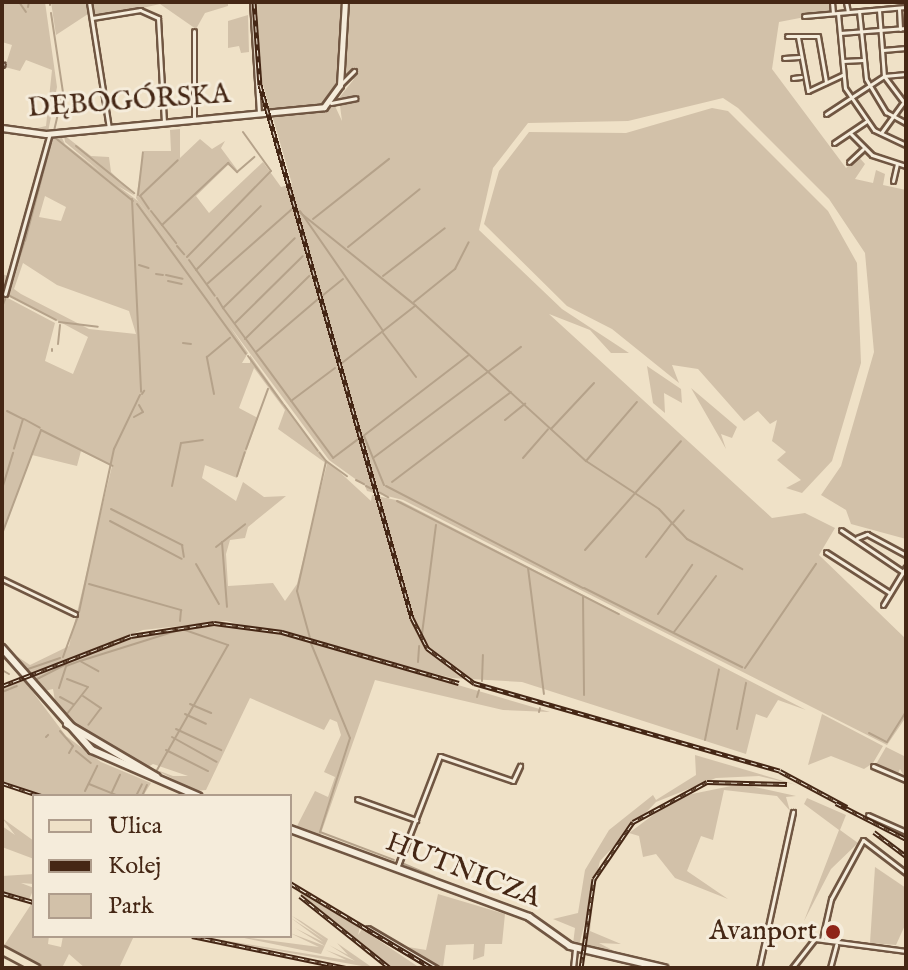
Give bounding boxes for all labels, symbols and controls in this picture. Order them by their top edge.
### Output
street label: DĘBOGÓRSKA [27,78,231,126]
legend [32,794,292,938]
text: Ulica [108,811,162,842]
street label: HUTNICZA [381,826,545,916]
text: Kolej [108,851,161,882]
text: Park [108,891,154,922]
place label: Avanport [709,915,817,949]
marker: Avanport [824,923,842,941]

